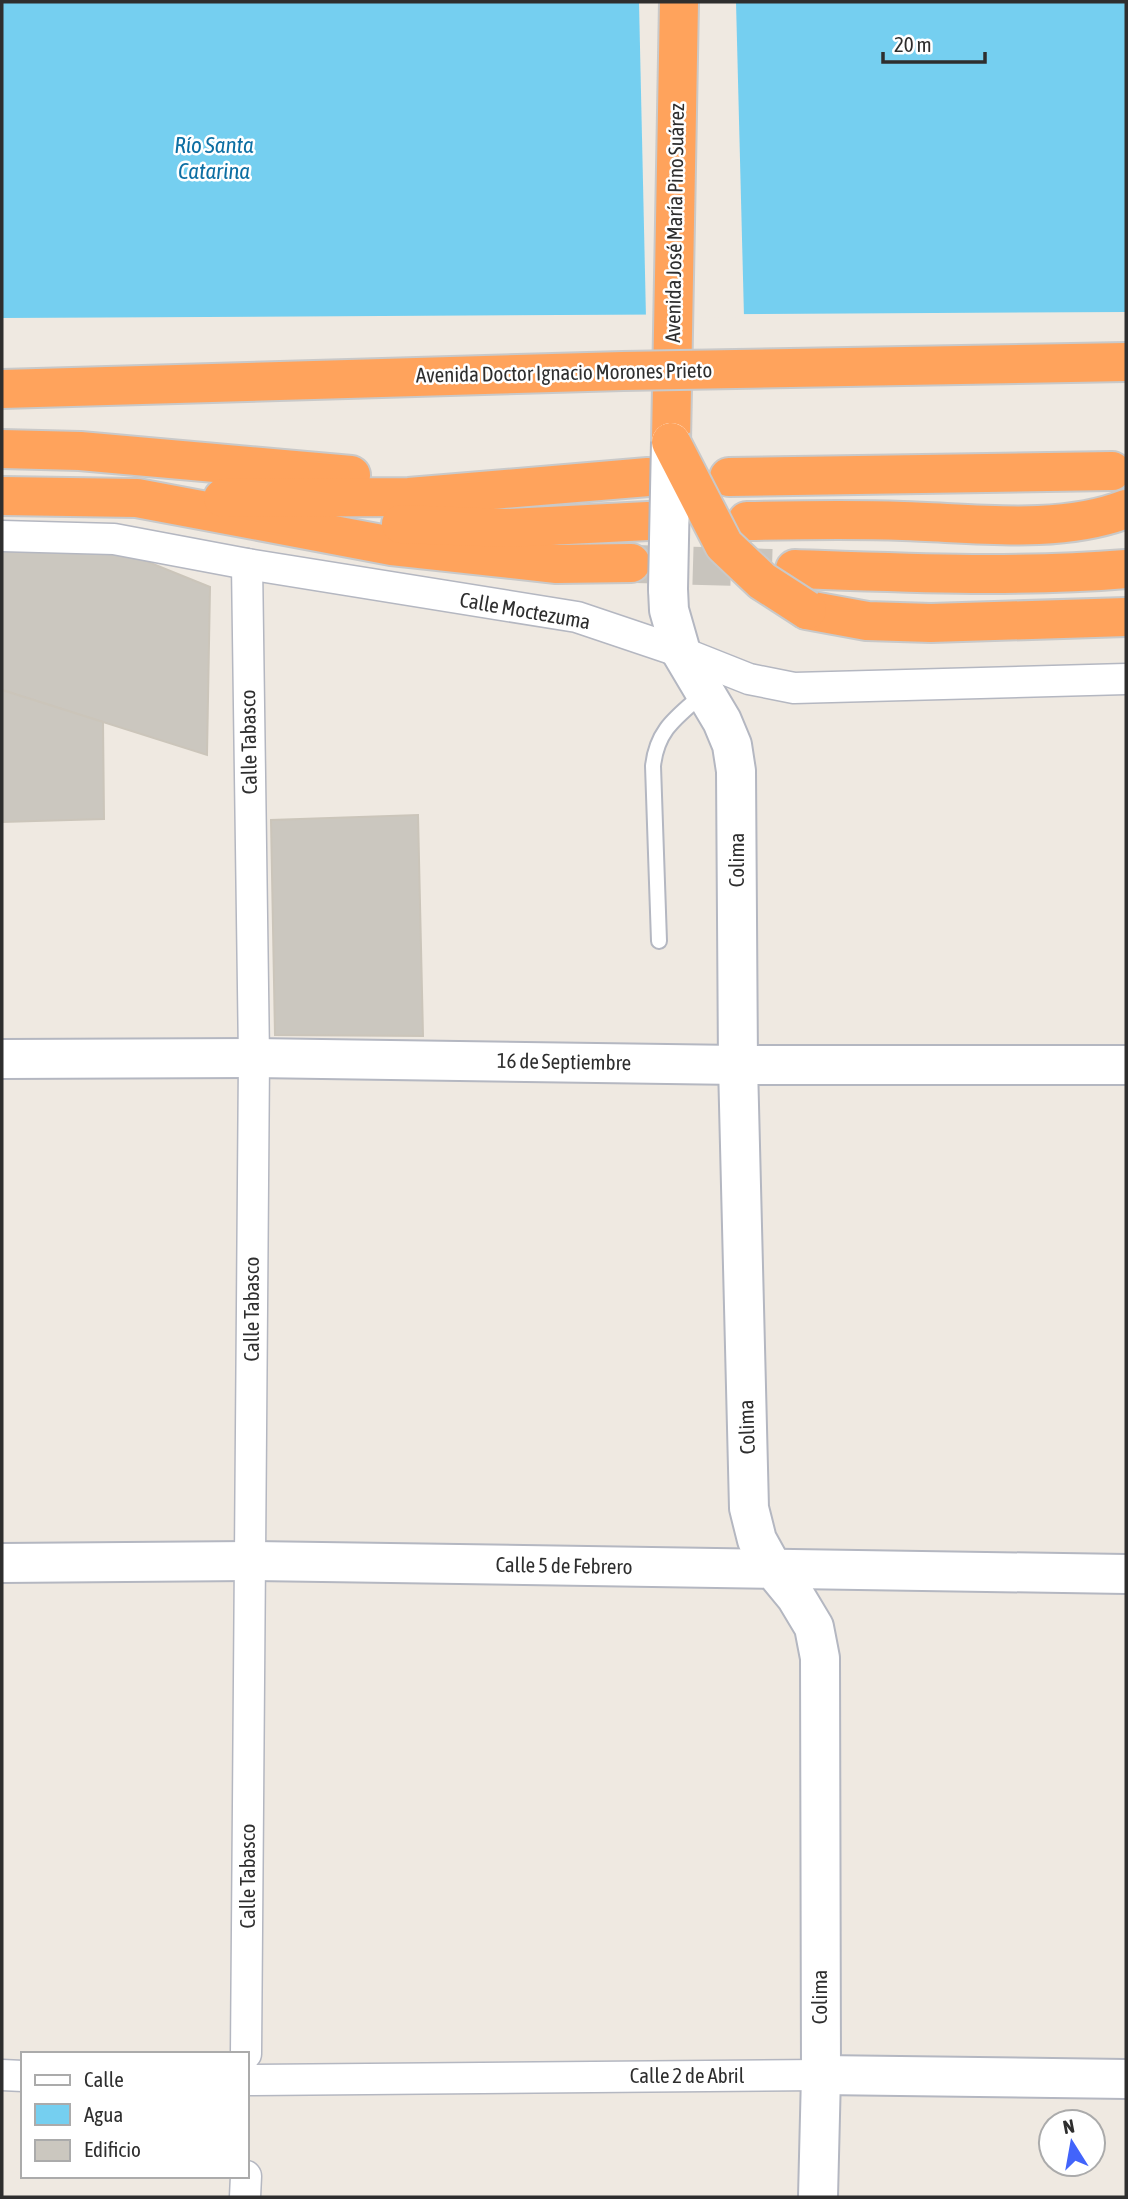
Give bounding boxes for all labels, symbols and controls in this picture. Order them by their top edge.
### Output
scale bar [883,21,984,65]
text: 20 m [894,32,932,56]
street label: Avenida José María Pino Suárez [660,103,688,343]
water label: Río Santa Catarina [174,132,254,184]
street label: Avenida Doctor Ignacio Morones Prieto [416,357,712,387]
street label: Calle Moctezuma [458,587,592,633]
street label: Calle Tabasco [235,689,261,795]
street label: Colima [724,833,748,887]
street label: 16 de Septiembre [497,1048,631,1074]
street label: Calle Tabasco [239,1257,263,1361]
street label: Colima [733,1399,759,1455]
street label: Calle 5 de Febrero [495,1552,633,1578]
street label: Calle Tabasco [235,1824,259,1928]
street label: Colima [807,1970,831,2024]
legend [21,2052,248,2178]
street label: Calle 2 de Abril [630,2063,745,2087]
text: Calle [84,2067,124,2091]
text: Agua [84,2102,123,2126]
north arrow [1037,2108,1107,2178]
text: N [1061,2114,1076,2138]
text: Edificio [84,2137,141,2161]

